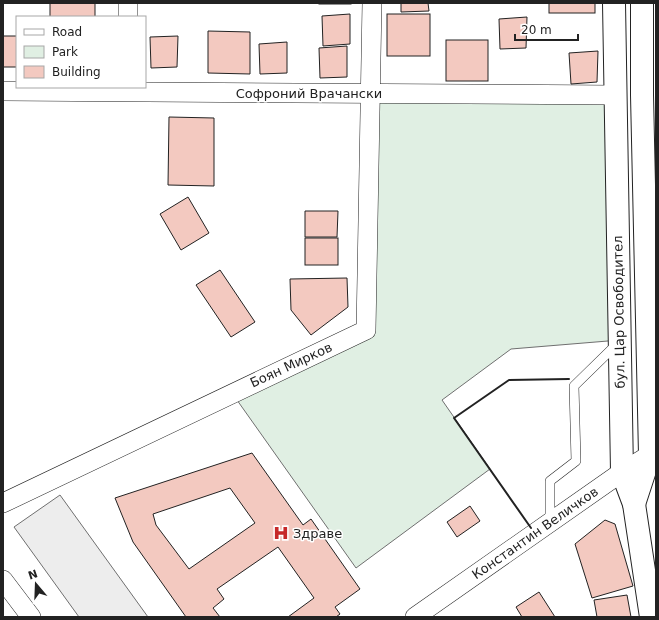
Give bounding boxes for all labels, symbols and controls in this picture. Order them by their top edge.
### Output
legend [16,16,146,88]
scale bar [515,16,578,42]
text: 20 m [521,23,552,37]
text: Road [52,25,82,39]
text: Park [52,45,78,59]
text: Building [52,65,101,79]
street label: Софроний Врачански [236,86,382,101]
street label: бул. Цар Освободител [610,235,628,389]
street label: Боян Мирков [248,339,334,391]
street label: Константин Величков [469,484,601,582]
hospital icon: Здраве [272,524,290,542]
place label: Здраве [293,526,342,541]
north arrow [16,564,56,604]
text: N [26,567,39,583]

